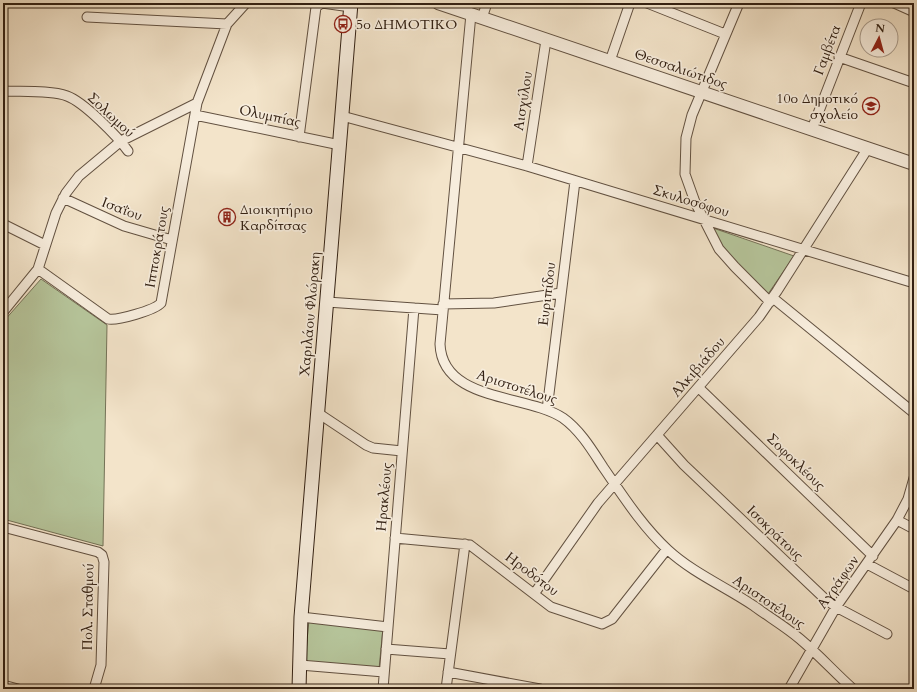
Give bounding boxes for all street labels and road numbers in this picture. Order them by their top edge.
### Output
street label: Γαμβέτα [809,22,845,78]
street label: Θεσσαλιώτιδος [632,44,730,94]
street label: Αισχύλου [509,70,537,132]
street label: Σολωμού [83,88,139,142]
street label: Ολυμπίας [237,100,303,132]
street label: Σκυλοσόφου [650,180,732,222]
street label: Ισαΐου [99,193,145,225]
street label: Ιπποκράτους [140,205,174,289]
street label: Χαριλάου Φλώρακη [295,251,325,377]
street label: Ευριπίδου [534,261,560,327]
street label: Αλκιβιάδου [667,333,729,401]
street label: Αριστοτέλους [474,365,560,409]
street label: Σοφοκλέους [763,429,829,495]
street label: Ηρακλέους [372,462,396,532]
street label: Ισοκράτους [743,501,807,565]
street label: Ηροδότου [501,548,563,600]
street label: Αγράφων [813,551,863,613]
street label: Πολ. Σταθμού [78,563,98,651]
street label: Αριστοτέλους [729,571,809,633]

